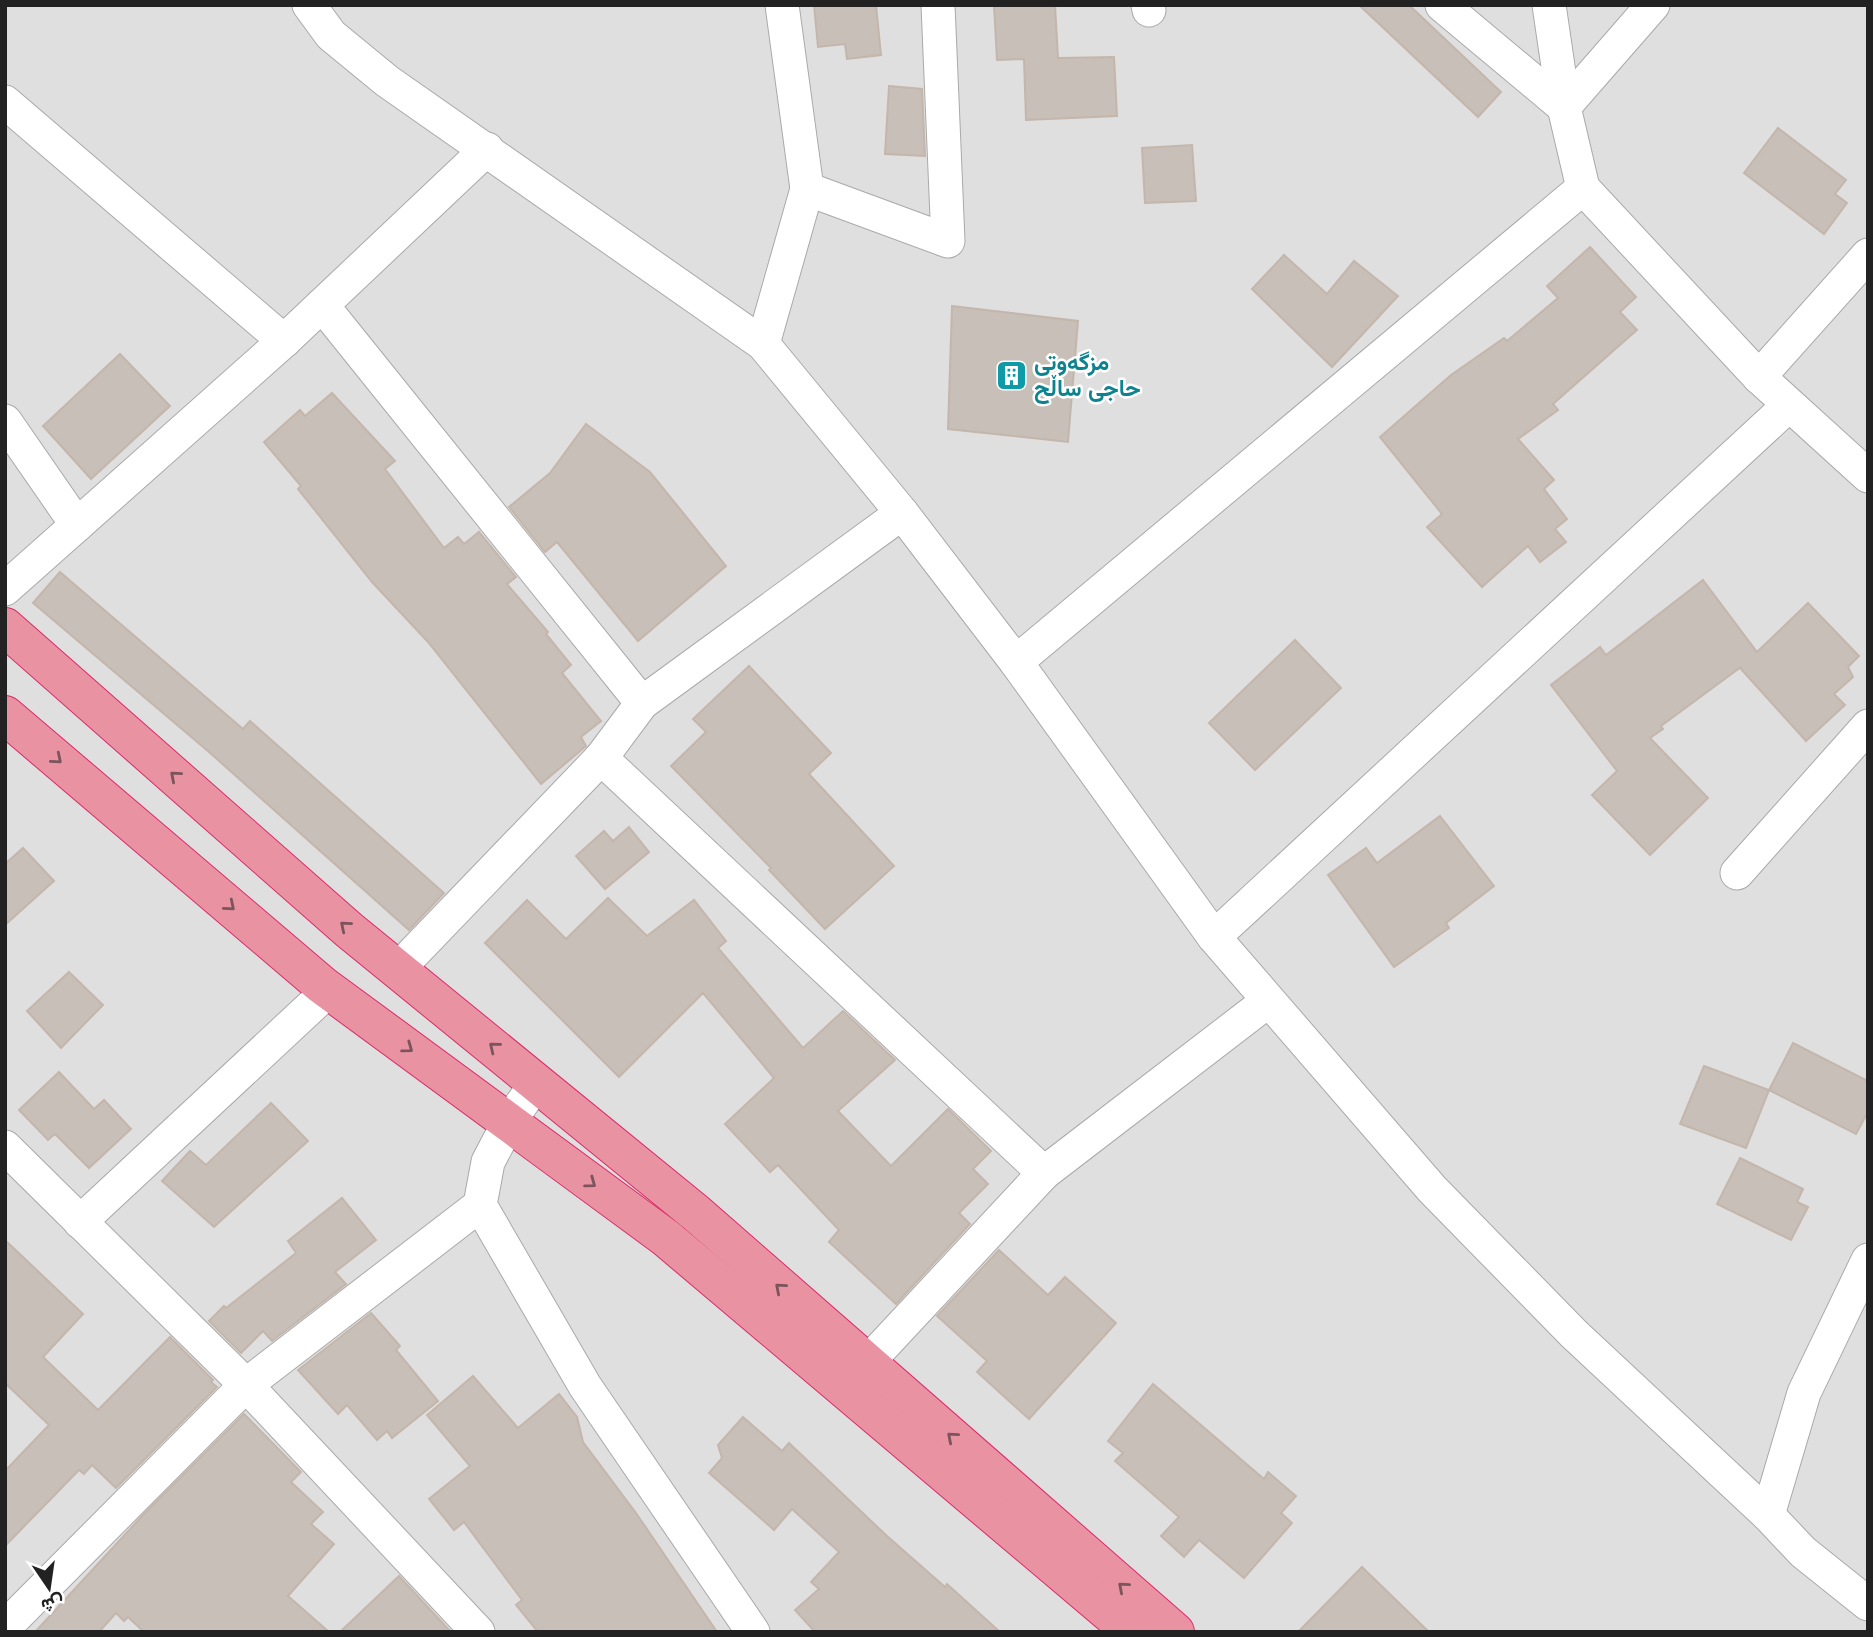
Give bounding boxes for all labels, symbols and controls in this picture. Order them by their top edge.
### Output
place label: مزگەوتی حاجی ساڵح [1034,347,1141,404]
building icon: مزگەوتی حاجی ساڵح [994,358,1028,392]
one-way arrow [49,751,62,763]
one-way arrow [170,772,183,784]
one-way arrow [223,898,235,911]
one-way arrow [341,922,354,934]
one-way arrow [400,1040,413,1052]
one-way arrow [489,1043,502,1055]
one-way arrow [584,1175,596,1187]
one-way arrow [776,1284,789,1296]
one-way arrow [947,1433,960,1446]
north arrow [14,1553,84,1623]
one-way arrow [1118,1583,1131,1595]
text: ش [38,1588,67,1619]

